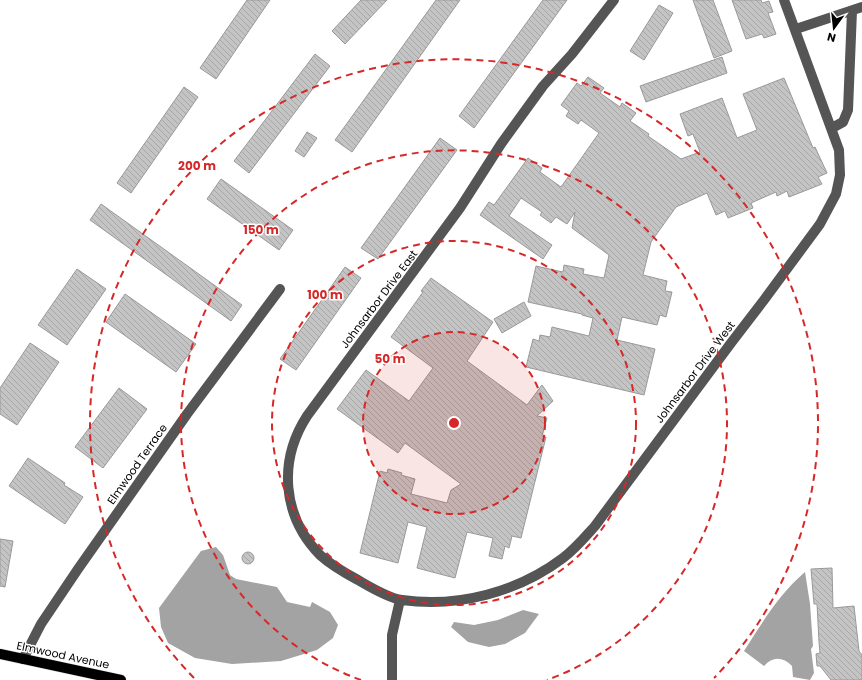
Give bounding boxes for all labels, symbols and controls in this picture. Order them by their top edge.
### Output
north arrow [814,8,854,48]
text: N [825,29,837,46]
text: 200 m [178,157,216,174]
text: 150 m [243,221,279,238]
street label: Johnsarbor Drive East [337,247,421,351]
text: 100 m [307,286,343,303]
street label: Johnsarbor Drive West [651,318,739,426]
text: 50 m [375,350,406,367]
centre of rings [447,416,461,430]
street label: Elmwood Terrace [103,420,171,508]
street label: Elmwood Avenue [15,637,111,673]

